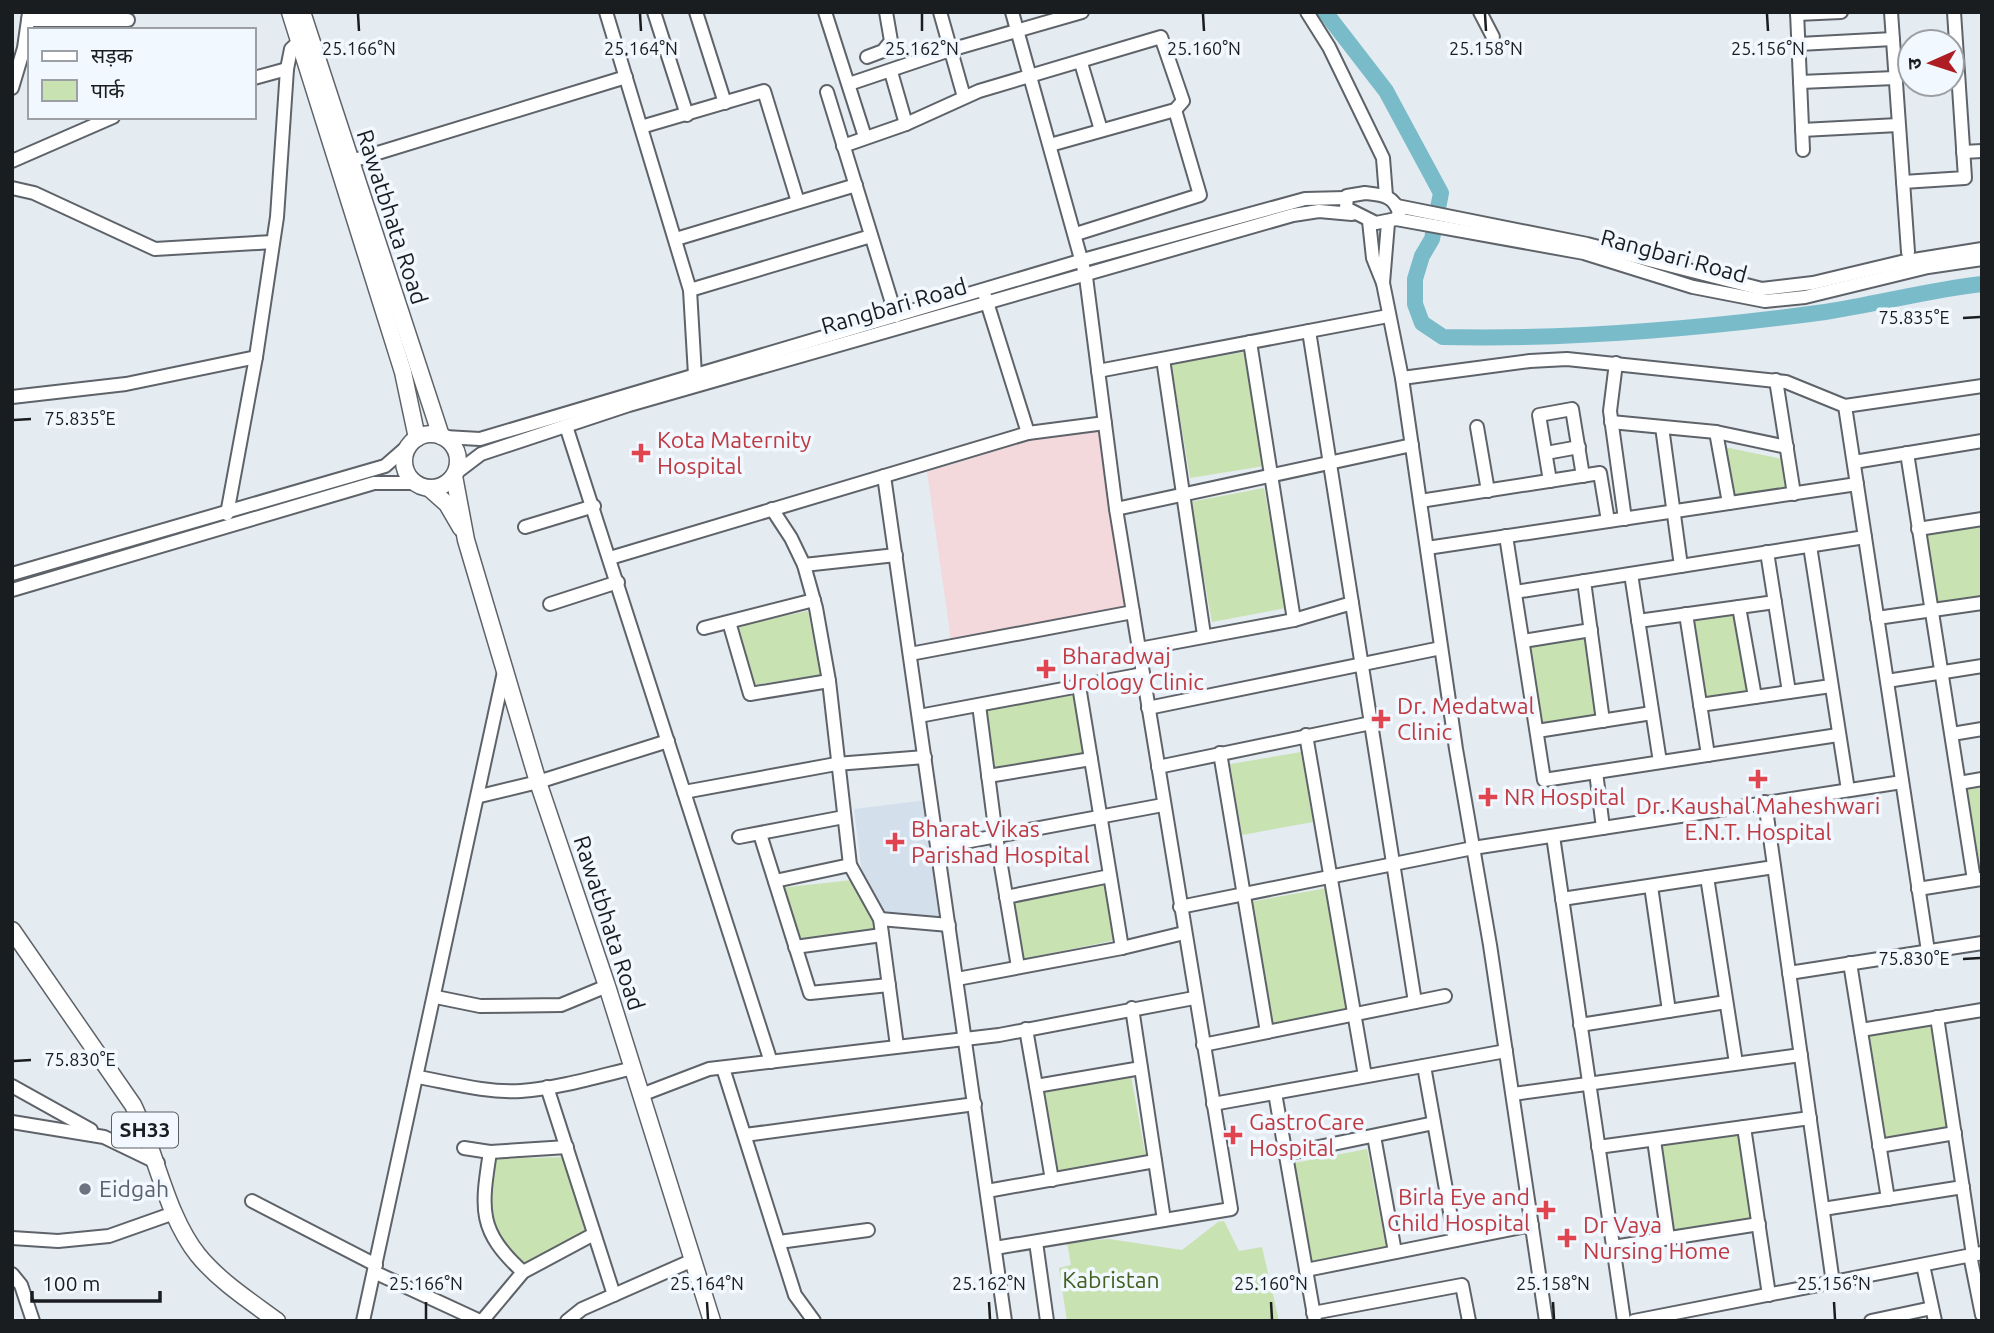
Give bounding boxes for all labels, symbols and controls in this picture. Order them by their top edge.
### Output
legend [28,28,256,119]
north arrow [1896,28,1966,98]
text: 25.166°N [322,38,396,58]
text: 25.164°N [604,38,678,58]
text: 25.162°N [885,38,959,58]
text: 25.160°N [1167,38,1241,58]
text: 25.158°N [1449,38,1523,58]
text: 25.156°N [1731,38,1805,58]
text: सड़क [91,43,133,67]
text: उ [1903,57,1925,70]
text: पार्क [91,78,125,102]
street label: Rawatbhata Road [352,126,433,307]
street label: Rangbari Road [1598,224,1750,287]
street label: Rangbari Road [818,273,970,338]
text: 75.835°E [1878,307,1950,327]
text: 75.835°E [44,408,116,428]
place label: Kota Maternity Hospital [657,427,811,478]
marker: Kota Maternity Hospital [631,443,651,463]
place label: Bharadwaj Urology Clinic [1062,643,1204,694]
marker: Bharadwaj Urology Clinic [1036,659,1056,679]
place label: Dr. Medatwal Clinic [1397,693,1535,744]
marker: Dr. Medatwal Clinic [1371,709,1391,729]
marker: Dr. Kaushal Maheshwari E.N.T. Hospital [1748,769,1768,789]
place label: NR Hospital [1504,784,1625,809]
marker: NR Hospital [1478,787,1498,807]
place label: Dr. Kaushal Maheshwari E.N.T. Hospital [1636,793,1880,844]
place label: Bharat Vikas Parishad Hospital [911,816,1090,867]
street label: Rawatbhata Road [569,832,650,1013]
marker: Bharat Vikas Parishad Hospital [885,832,905,852]
text: 75.830°E [1878,948,1950,968]
text: 75.830°E [44,1049,116,1069]
place label: GastroCare Hospital [1249,1109,1365,1160]
road number: SH33 [112,1112,178,1148]
marker: GastroCare Hospital [1223,1125,1243,1145]
place label: Eidgah [99,1176,169,1201]
marker: Eidgah [77,1181,93,1197]
place label: Birla Eye and Child Hospital [1387,1184,1530,1235]
marker: Birla Eye and Child Hospital [1536,1200,1556,1220]
place label: Dr Vaya Nursing Home [1583,1212,1731,1263]
marker: Dr Vaya Nursing Home [1557,1228,1577,1248]
scale bar [32,1260,159,1304]
park label: Kabristan [1062,1267,1160,1292]
text: 100 m [42,1271,100,1295]
text: 25.166°N [389,1273,463,1293]
text: 25.164°N [670,1273,744,1293]
text: 25.162°N [952,1273,1026,1293]
text: 25.160°N [1234,1273,1308,1293]
text: 25.158°N [1516,1273,1590,1293]
text: 25.156°N [1797,1273,1871,1293]

